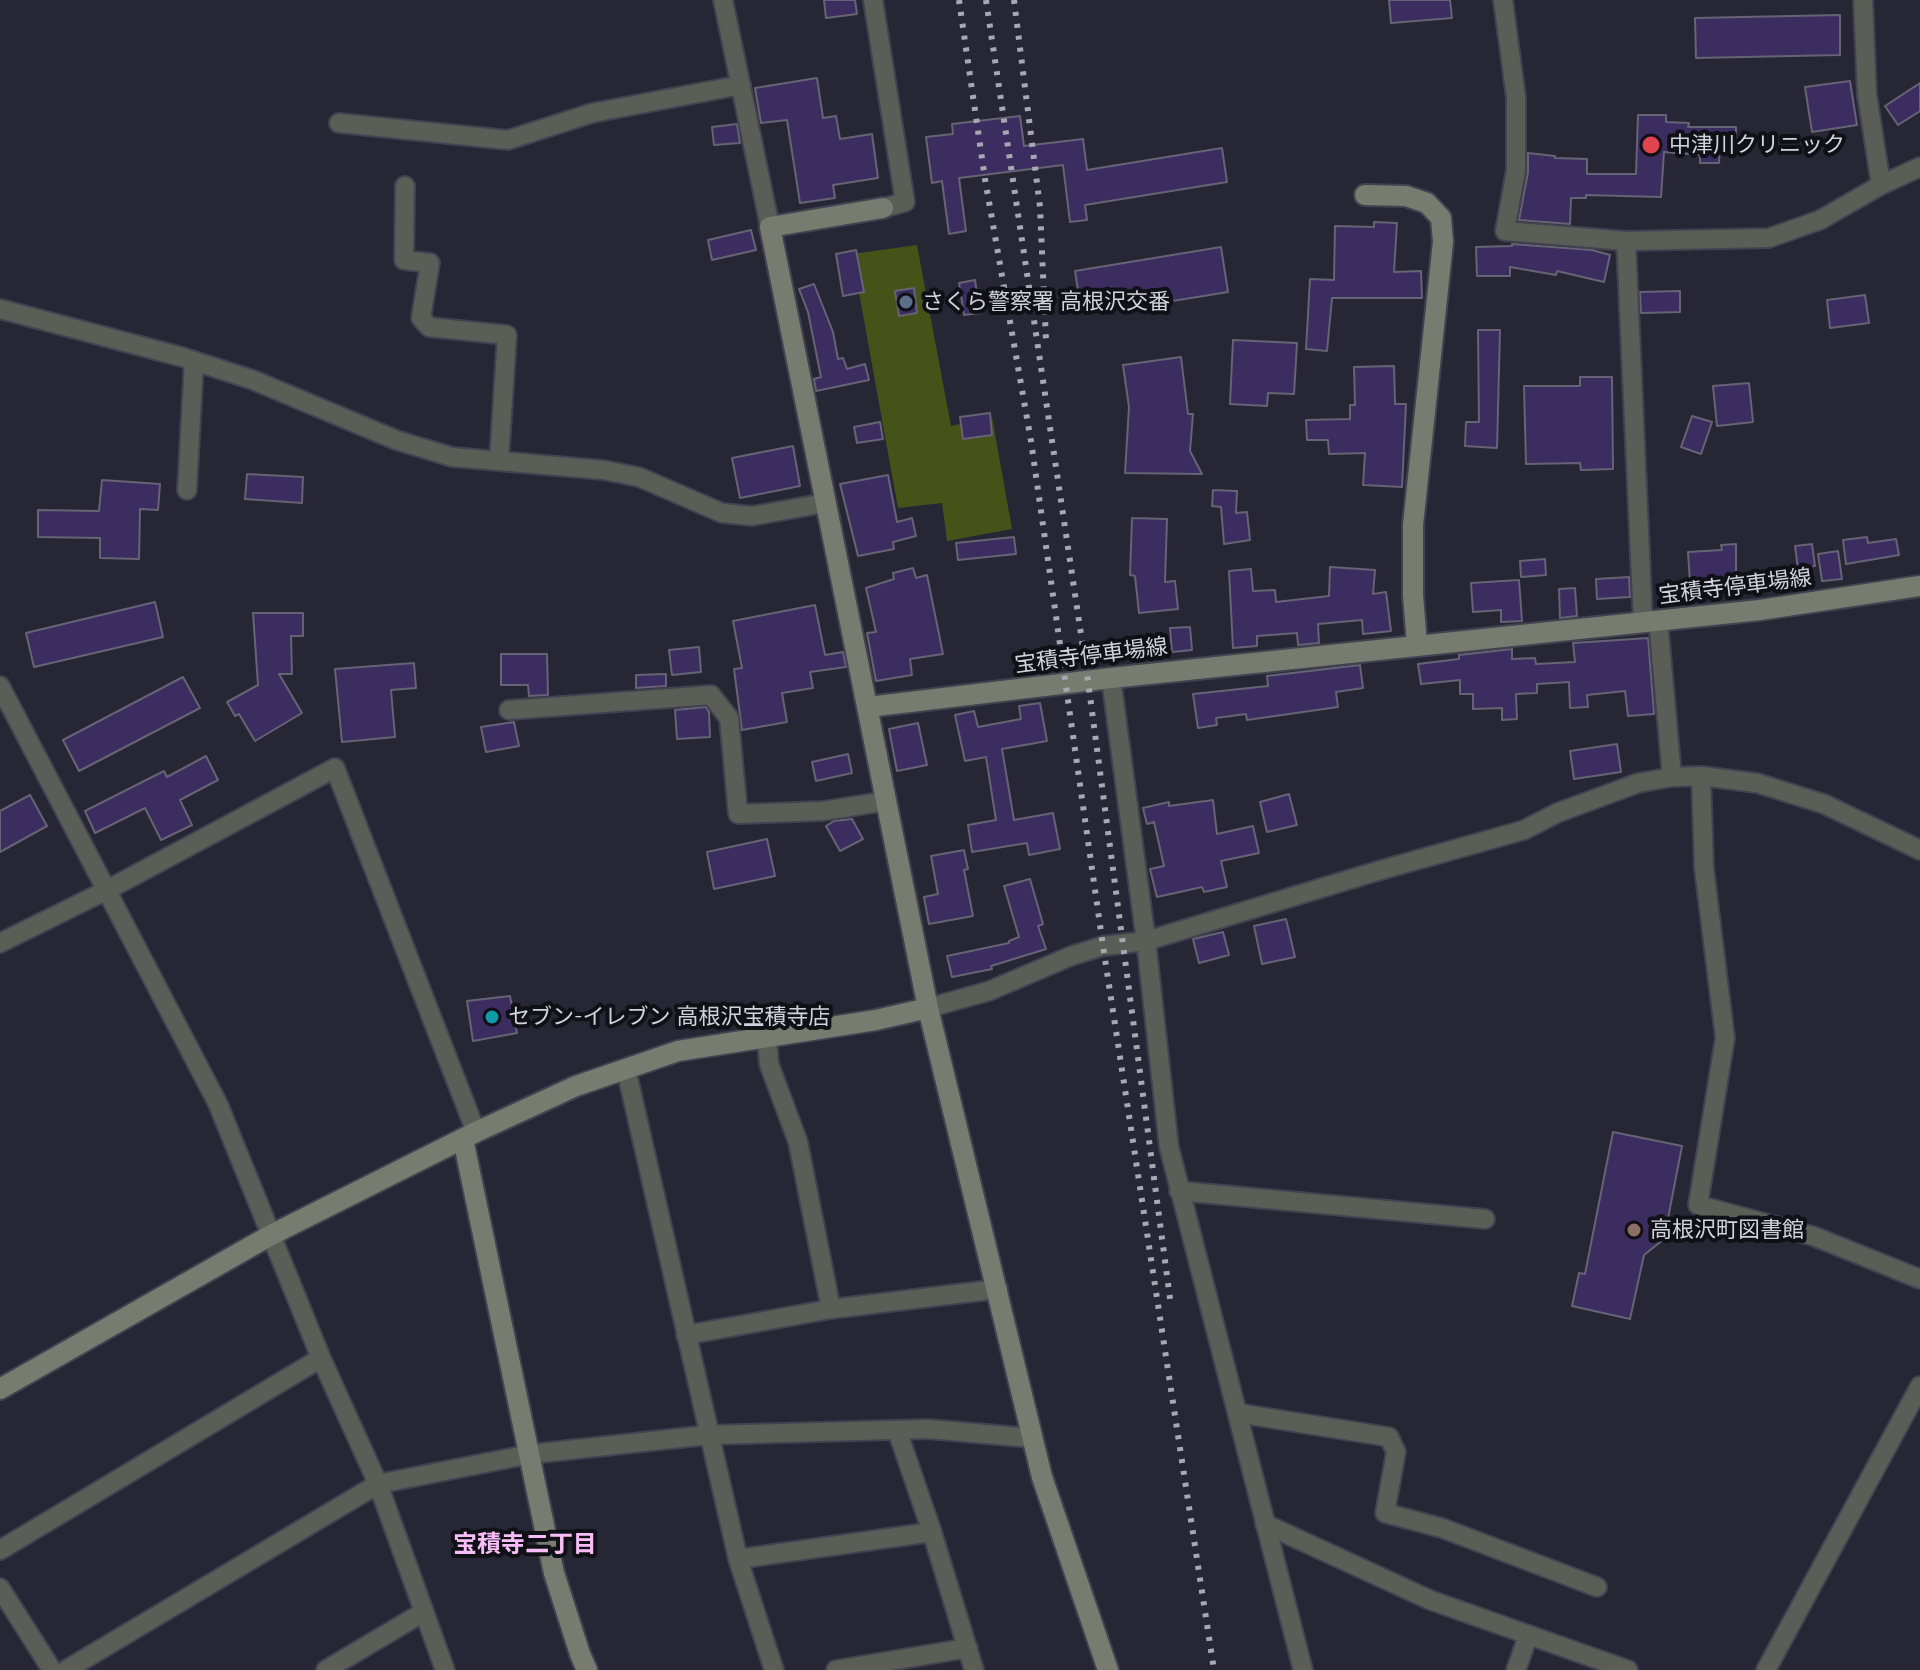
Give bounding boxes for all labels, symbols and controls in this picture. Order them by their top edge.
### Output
place label: 中津川クリニック [1669,132,1845,158]
marker: 中津川クリニック [1640,134,1662,156]
place label: さくら警察署 高根沢交番 [922,289,1170,315]
marker: さくら警察署 高根沢交番 [897,293,915,311]
street label: 宝積寺停車場線 [1657,565,1813,609]
street label: 宝積寺停車場線 [1013,634,1169,678]
place label: セブン-イレブン 高根沢宝積寺店 [508,1004,831,1030]
marker: セブン-イレブン 高根沢宝積寺店 [483,1008,501,1026]
place label: 高根沢町図書館 [1650,1217,1804,1243]
marker: 高根沢町図書館 [1625,1221,1643,1239]
district label: 宝積寺二丁目 [453,1531,597,1559]

